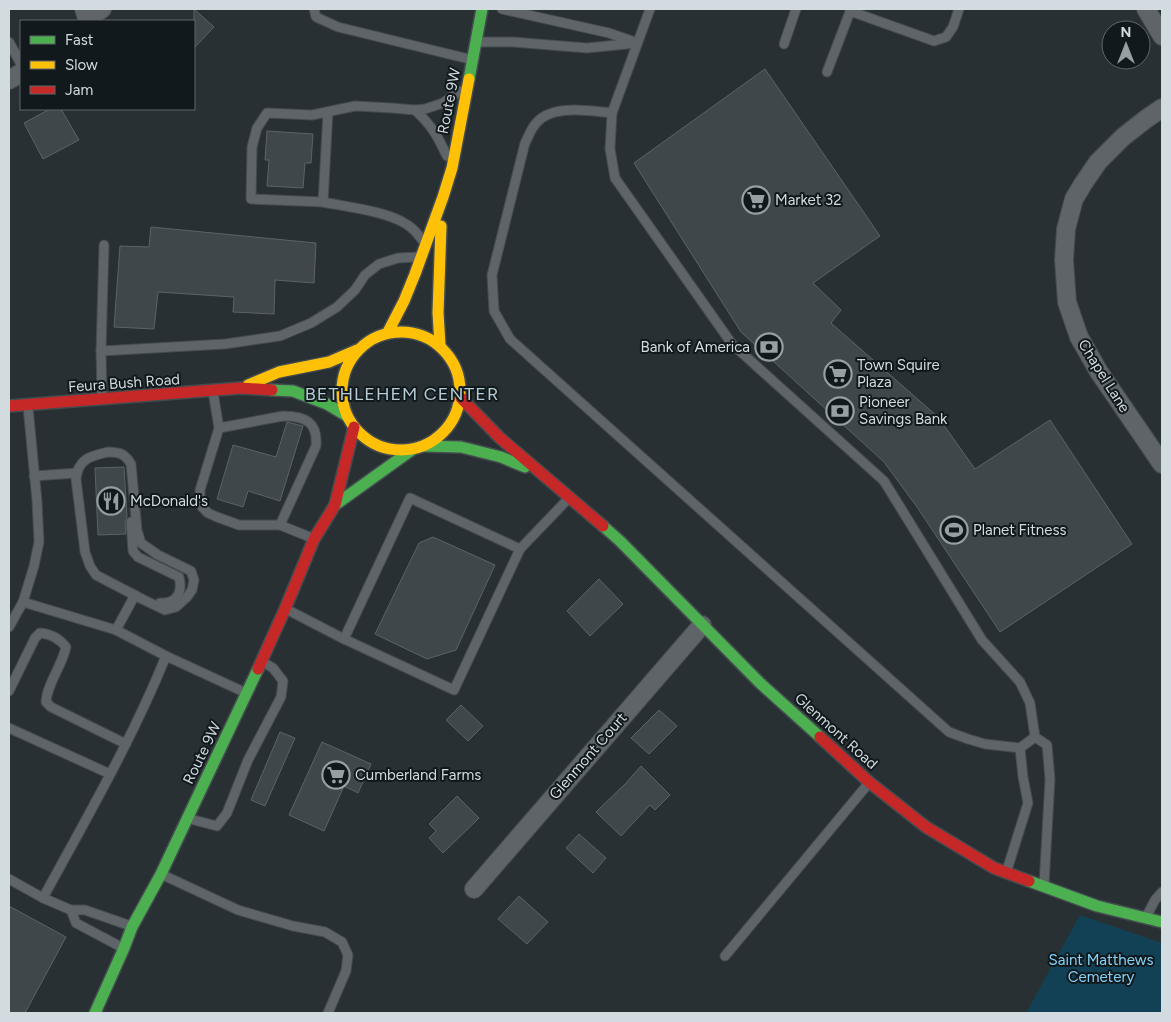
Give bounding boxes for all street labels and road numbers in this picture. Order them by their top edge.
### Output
street label: Route 9W [434,66,464,136]
street label: Chapel Lane [1074,336,1134,416]
street label: Feura Bush Road [67,370,181,396]
street label: Glenmont Road [791,689,881,773]
street label: Glenmont Court [545,709,631,803]
street label: Route 9W [179,718,225,787]

